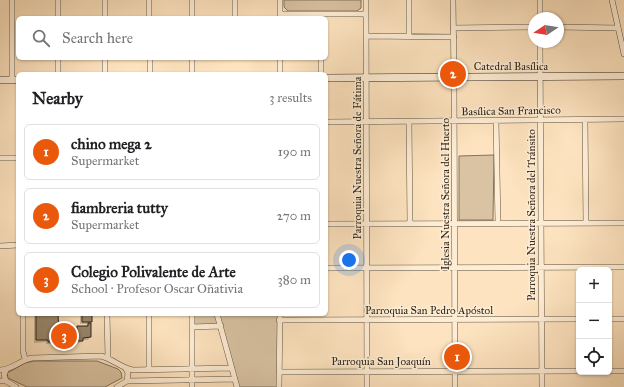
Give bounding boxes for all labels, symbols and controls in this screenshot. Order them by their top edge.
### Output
north arrow [528,12,564,48]
search box [16,16,328,60]
icon: search [30,27,52,49]
text: Search here [62,29,133,47]
pin: 2 [440,59,466,89]
street label: Catedral Basílica [474,60,549,73]
street label: Parroquia Nuestra Señora de Fátima [351,76,365,239]
text: Nearby [32,88,83,109]
text: 3 results [269,90,312,106]
street label: Basílica San Francisco [461,104,561,118]
street label: Iglesia Nuestra Señora del Huerto [439,117,452,270]
street label: Parroquia Nuestra Señora del Tránsito [525,129,539,301]
text: chino mega 2 [71,135,152,153]
text: 1 [43,144,49,160]
text: 190 m [278,144,311,160]
text: Supermarket [71,153,139,169]
text: fiambreria tutty [71,199,168,217]
text: 2 [43,208,49,224]
text: 270 m [277,208,311,224]
text: Supermarket [71,217,139,233]
your location [339,250,359,270]
text: Colegio Polivalente de Arte [71,263,236,281]
map controls [576,267,612,375]
button: + [576,267,612,303]
text: 3 [43,272,49,288]
text: 380 m [278,272,311,288]
text: School · Profesor Oscar Oñativia [71,281,243,297]
button: − [576,303,612,339]
street label: Parroquia San Pedro Apóstol [365,304,493,318]
pin: 3 [51,321,77,351]
button: locate [576,339,612,375]
pin: 1 [444,342,470,372]
street label: Parroquia San Joaquín [331,355,431,369]

